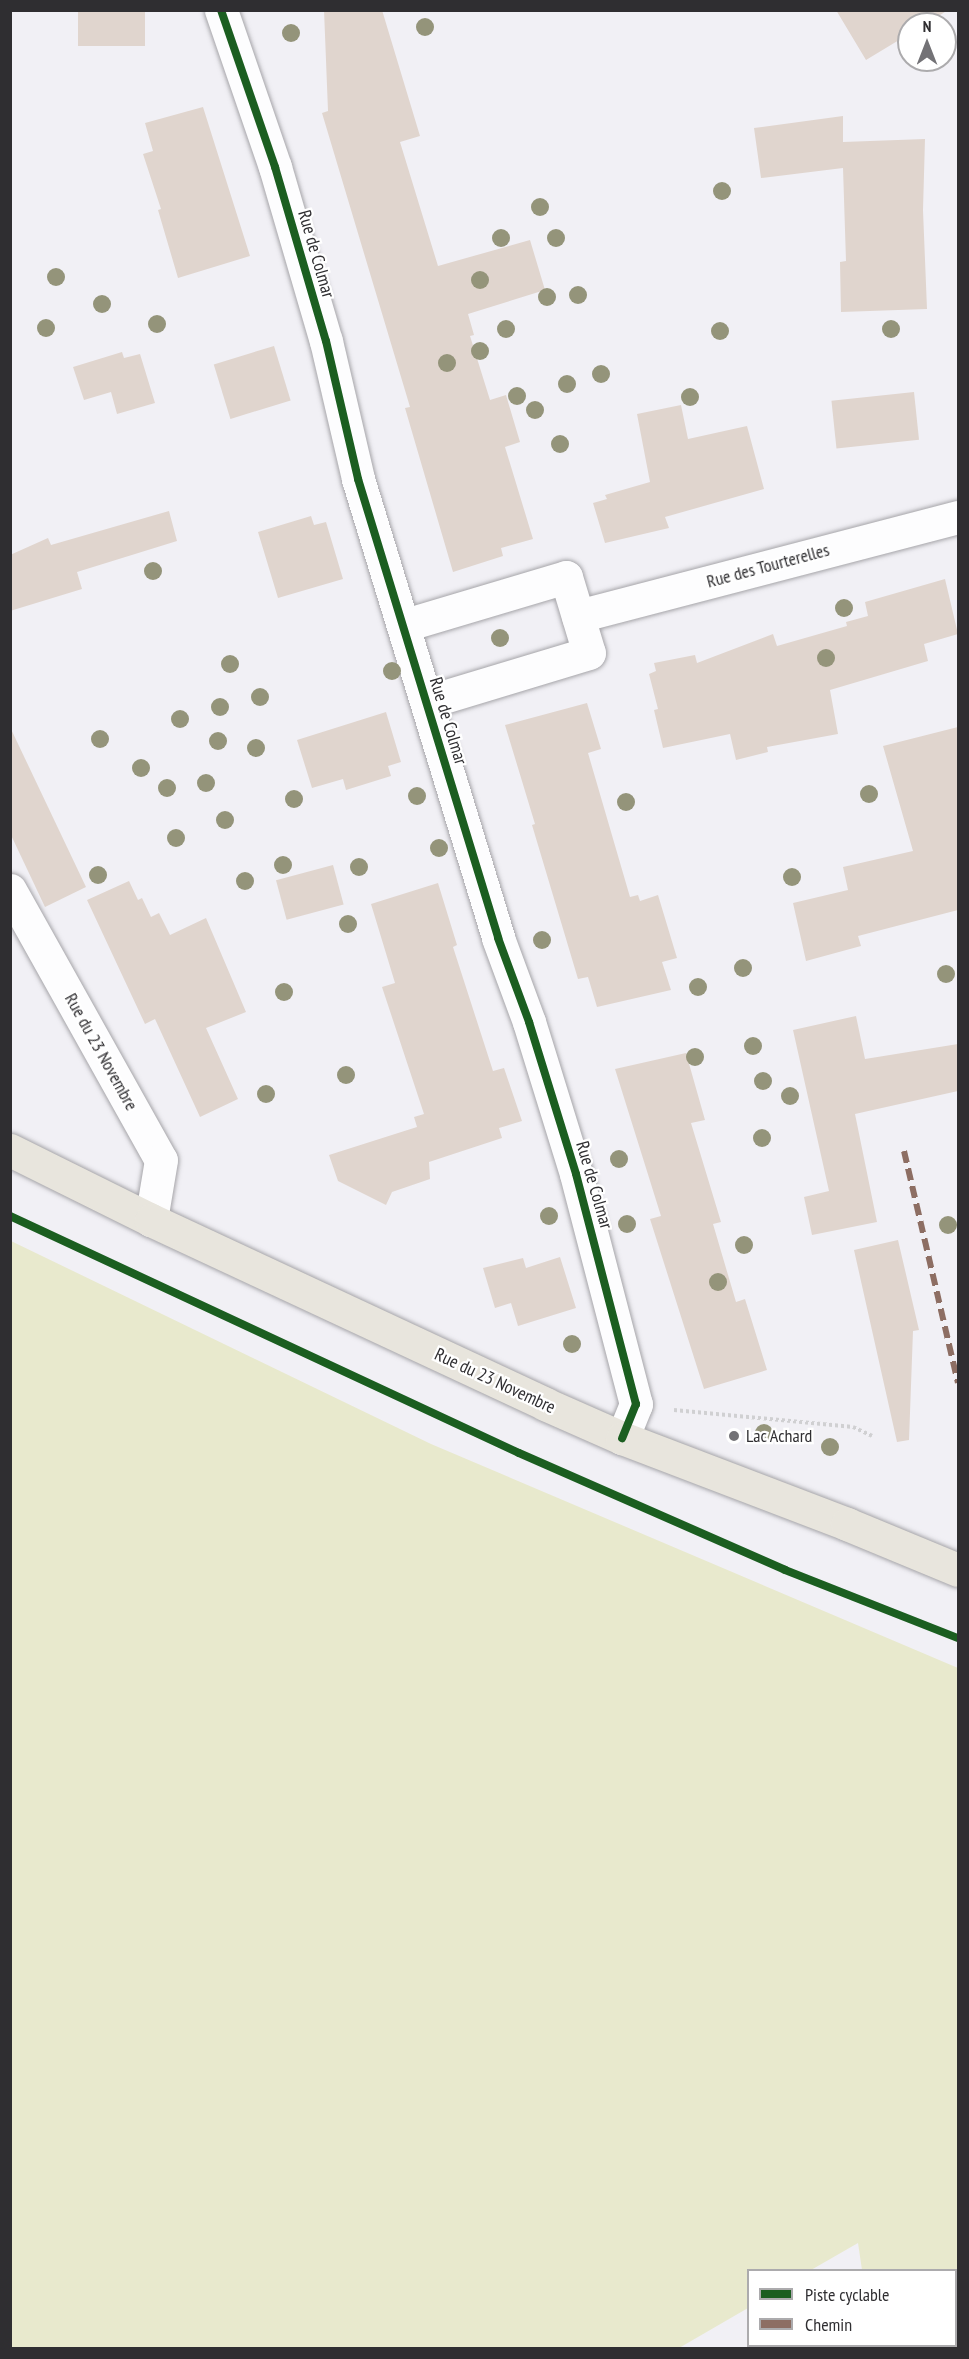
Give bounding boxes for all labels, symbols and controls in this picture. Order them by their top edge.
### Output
north arrow [897,12,957,72]
text: N [923,16,931,36]
street label: Rue de Colmar [293,208,339,300]
street label: Rue des Tourterelles [704,539,832,593]
street label: Rue de Colmar [424,675,472,767]
street label: Rue du 23 Novembre [60,990,142,1114]
street label: Rue de Colmar [571,1139,617,1231]
street label: Rue du 23 Novembre [431,1344,559,1418]
place label: Lac Achard [746,1425,813,1447]
marker: Lac Achard [727,1429,741,1443]
legend [747,2269,957,2347]
text: Piste cyclable [805,2283,889,2306]
text: Chemin [805,2313,852,2336]

